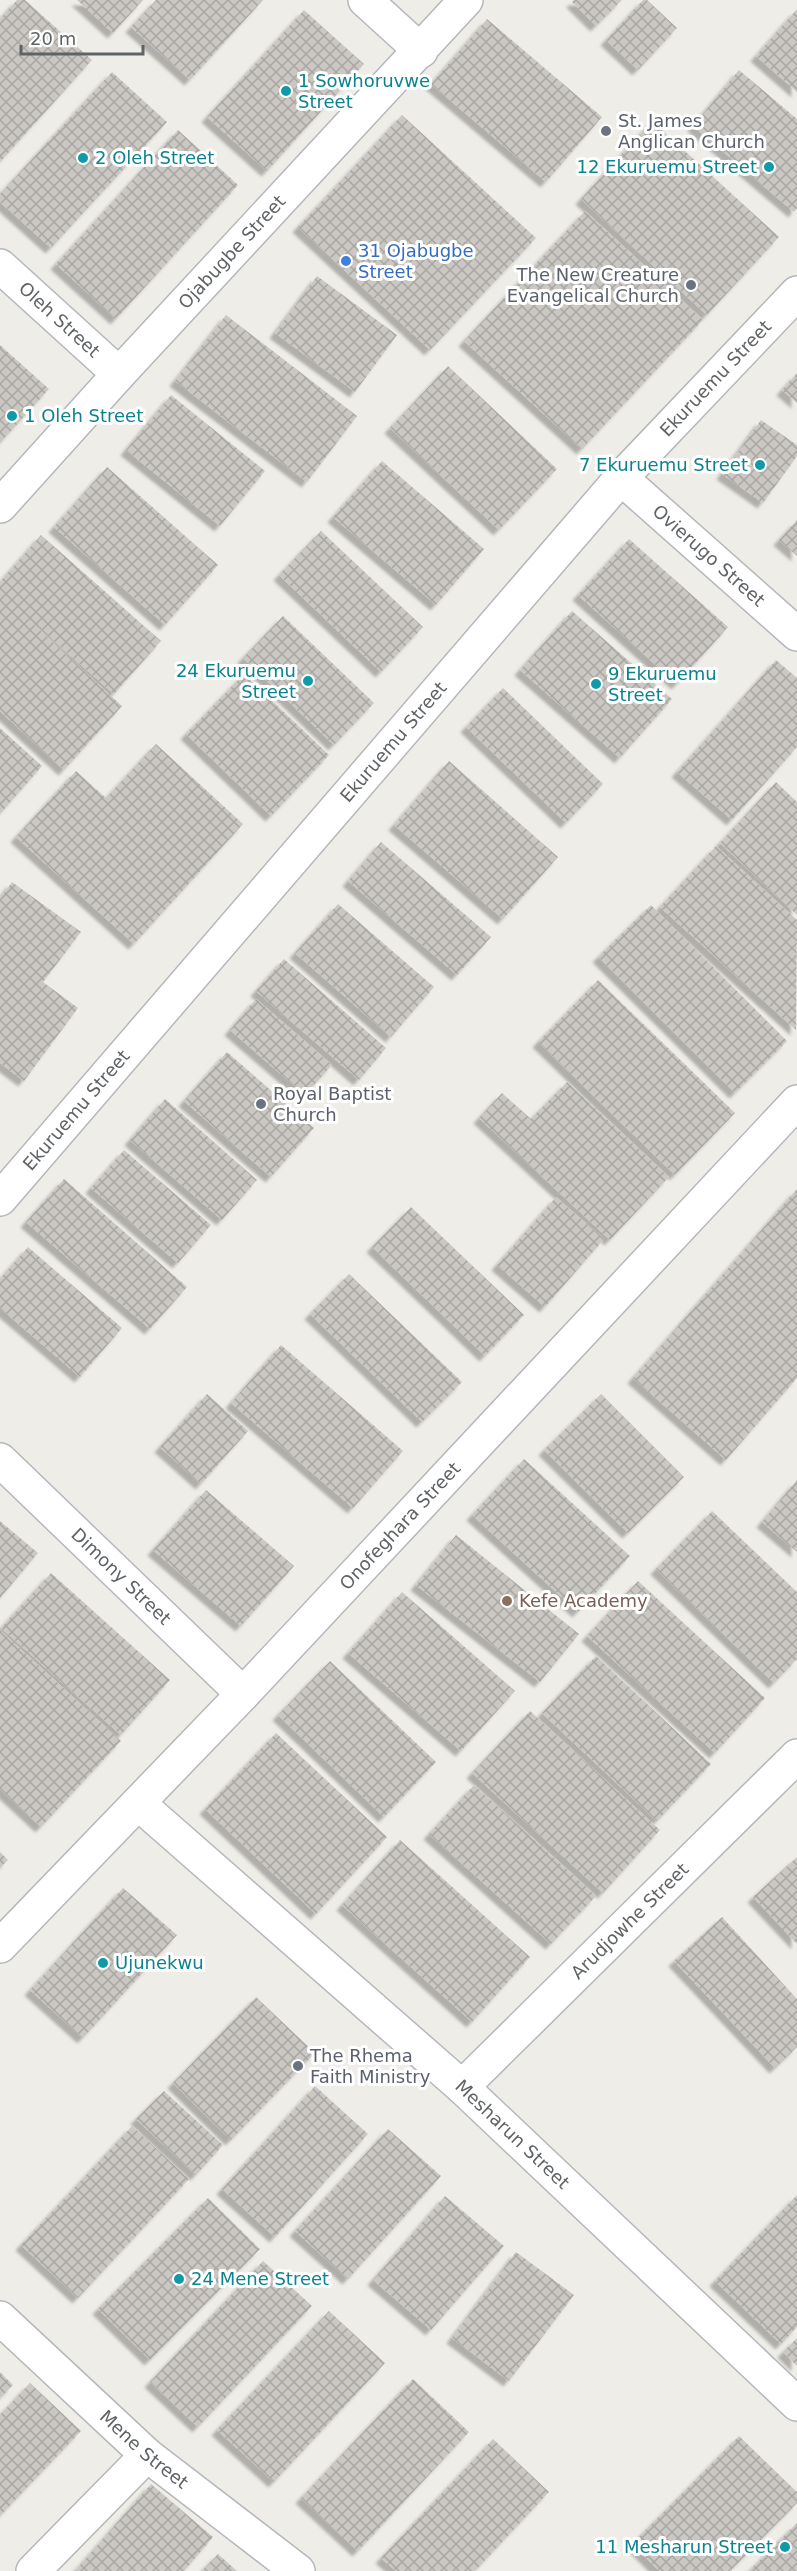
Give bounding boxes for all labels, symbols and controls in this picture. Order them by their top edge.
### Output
scale bar [21,18,142,56]
text: 20 m [30,28,76,49]
place label: 1 Sowhoruvwe Street [298,70,430,112]
marker: 1 Sowhoruvwe Street [279,84,293,98]
place label: St. James Anglican Church [618,110,765,152]
marker: St. James Anglican Church [599,124,613,138]
place label: 2 Oleh Street [95,147,214,168]
marker: 2 Oleh Street [76,151,90,165]
place label: 12 Ekuruemu Street [576,156,757,177]
marker: 12 Ekuruemu Street [762,160,776,174]
street label: Ojabugbe Street [174,191,290,313]
place label: 31 Ojabugbe Street [358,240,474,282]
marker: 31 Ojabugbe Street [339,254,353,268]
place label: The New Creature Evangelical Church [507,264,679,306]
street label: Oleh Street [15,277,104,361]
marker: The New Creature Evangelical Church [684,278,698,292]
street label: Ekuruemu Street [655,316,775,440]
place label: 1 Oleh Street [24,405,143,426]
marker: 1 Oleh Street [5,409,19,423]
place label: 7 Ekuruemu Street [579,454,748,475]
marker: 7 Ekuruemu Street [753,458,767,472]
street label: Ovierugo Street [649,500,769,610]
place label: 24 Ekuruemu Street [176,660,296,702]
place label: 9 Ekuruemu Street [608,663,717,705]
marker: 24 Ekuruemu Street [301,674,315,688]
street label: Ekuruemu Street [336,677,451,806]
marker: 9 Ekuruemu Street [589,677,603,691]
street label: Ekuruemu Street [18,1046,134,1174]
place label: Royal Baptist Church [273,1083,391,1125]
marker: Royal Baptist Church [254,1097,268,1111]
street label: Onofeghara Street [335,1458,464,1594]
street label: Dimony Street [67,1524,175,1629]
place label: Kefe Academy [519,1590,648,1611]
marker: Kefe Academy [500,1594,514,1608]
street label: Arudjowhe Street [567,1858,693,1983]
place label: Ujunekwu [115,1952,204,1973]
marker: Ujunekwu [96,1956,110,1970]
place label: The Rhema Faith Ministry [309,2045,431,2087]
marker: The Rhema Faith Ministry [291,2059,305,2073]
street label: Mesharun Street [451,2075,574,2193]
place label: 24 Mene Street [191,2268,329,2289]
marker: 24 Mene Street [172,2272,186,2286]
street label: Mene Street [96,2406,192,2493]
place label: 11 Mesharun Street [595,2536,773,2557]
marker: 11 Mesharun Street [778,2540,792,2554]

